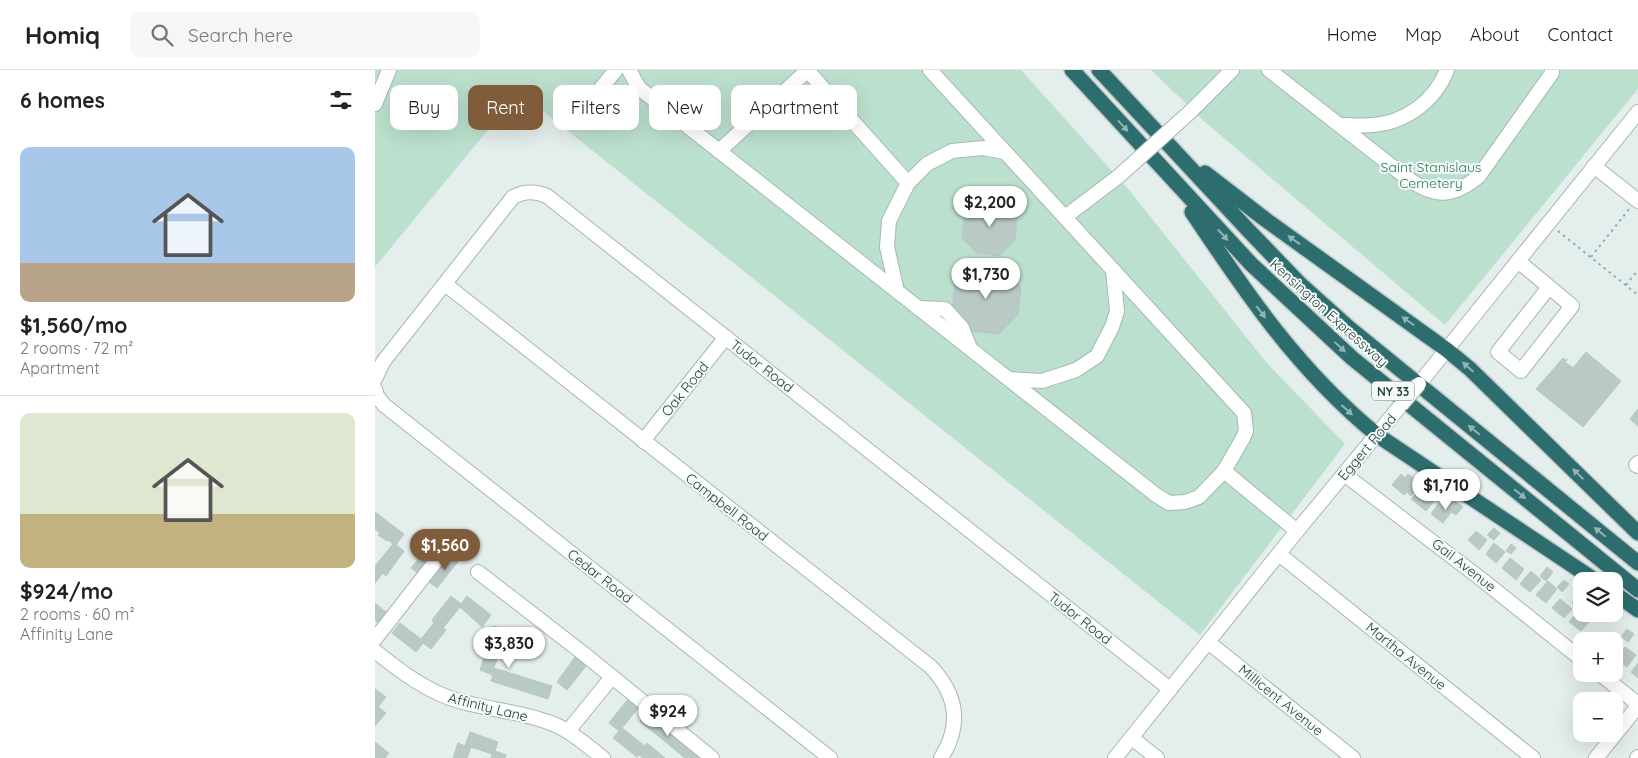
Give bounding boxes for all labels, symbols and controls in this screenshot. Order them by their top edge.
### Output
search box [130,12,480,57]
text: Homiq [25,20,100,50]
icon: search [148,21,176,49]
text: Search here [188,23,293,47]
text: Home [1327,23,1377,46]
text: Map [1405,23,1442,46]
text: About [1470,23,1520,46]
text: Contact [1548,23,1613,46]
chip: Buy [390,85,458,130]
chip: Rent [468,85,543,130]
chip: Filters [553,85,639,130]
chip: New [649,85,721,130]
chip: Apartment [731,85,857,130]
icon: filters [327,86,355,114]
text: 6 homes [20,87,105,113]
one-way arrow [1118,120,1129,132]
park label: Saint Stanislaus Cemetery [1381,158,1481,192]
icon: home [143,180,233,270]
pin: $2,200 [949,186,1031,228]
text: $2,200 [964,192,1016,212]
one-way arrow [1217,228,1229,240]
one-way arrow [1287,235,1301,245]
street label: Kensington Expressway [1266,255,1392,371]
pin: $1,730 [945,258,1027,300]
text: $1,730 [962,264,1010,284]
one-way arrow [1256,305,1266,319]
text: $1,560/mo [20,312,127,338]
one-way arrow [1401,316,1415,326]
street label: Tudor Road [727,336,797,396]
text: 2 rooms · 72 m² [20,338,133,358]
one-way arrow [1334,341,1346,353]
text: Apartment [20,358,100,378]
street label: Oak Road [657,358,713,420]
one-way arrow [1461,362,1474,373]
road number: NY 33 [1372,382,1414,401]
one-way arrow [1341,404,1353,416]
street label: Eggert Road [1334,410,1400,484]
one-way arrow [1468,425,1481,436]
icon: home [143,445,233,535]
pin: $1,710 [1405,468,1487,511]
one-way arrow [1573,468,1585,480]
street label: Campbell Road [682,469,772,545]
text: $1,710 [1423,475,1469,495]
one-way arrow [1513,489,1526,500]
one-way arrow [1594,527,1607,538]
pin: $1,560 [404,528,486,571]
street label: Gail Avenue [1428,534,1500,596]
text: $1,560 [421,535,469,555]
street label: Cedar Road [564,545,636,607]
map controls [1573,572,1623,742]
button: layers [1573,572,1623,622]
text: $924/mo [20,578,113,604]
street label: Tudor Road [1045,588,1115,648]
text: 2 rooms · 60 m² [20,604,134,624]
street label: Martha Avenue [1362,618,1450,694]
text: Affinity Lane [20,624,113,644]
pin: $3,830 [468,626,550,669]
button: + [1573,632,1623,682]
text: $3,830 [484,633,534,653]
street label: Millicent Avenue [1235,660,1327,740]
street label: Affinity Lane [446,688,530,726]
button: − [1573,692,1623,742]
pin: $924 [638,694,698,737]
text: $924 [649,701,687,721]

